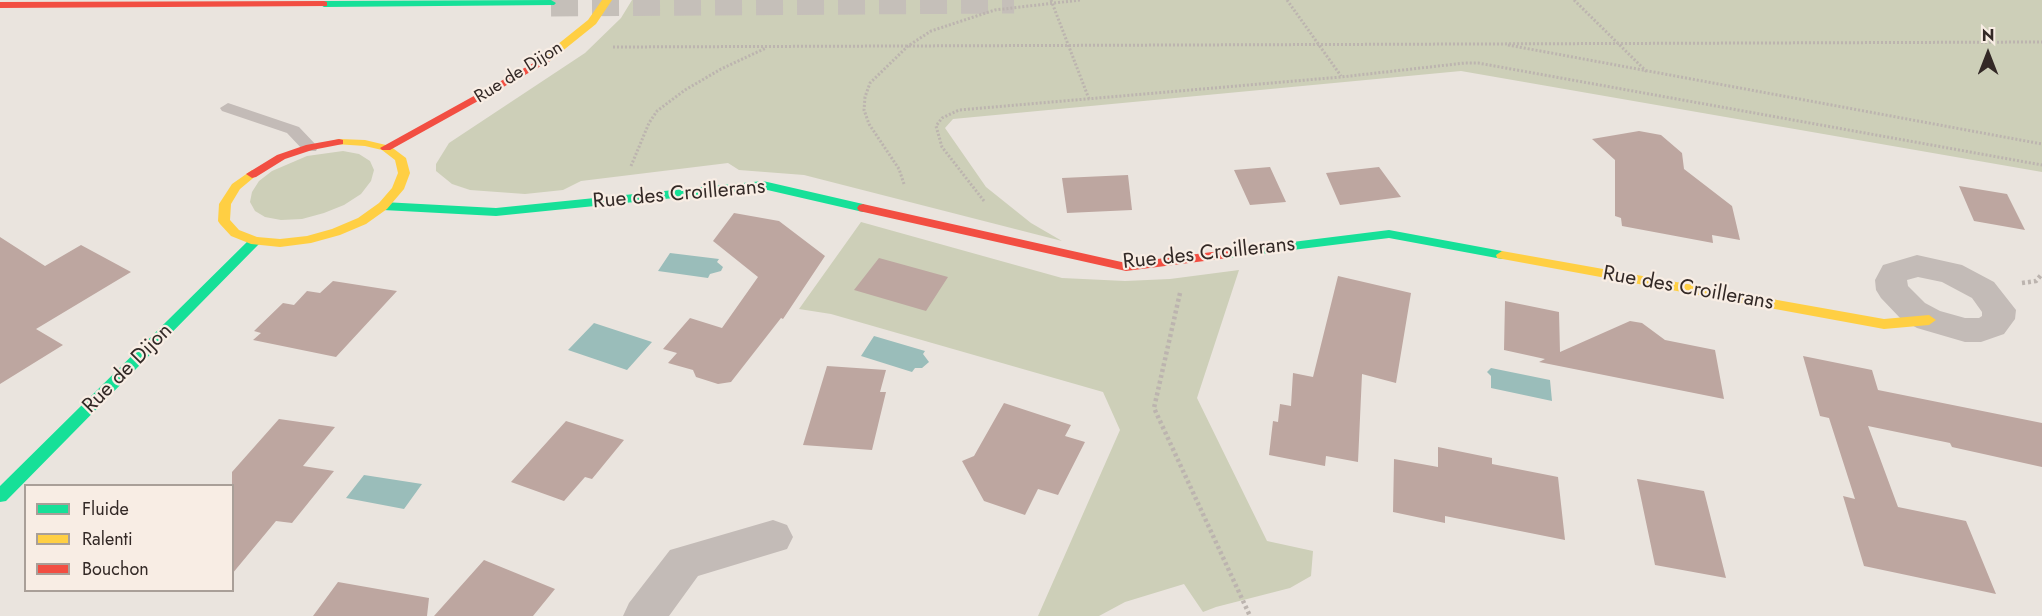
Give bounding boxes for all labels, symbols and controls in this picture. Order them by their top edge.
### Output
north arrow [1958,24,2018,84]
text: N [1982,24,1994,47]
street label: Rue de Dijon [471,37,567,109]
street label: Rue des Croillerans [592,175,766,215]
street label: Rue des Croillerans [1122,232,1296,276]
street label: Rue des Croillerans [1601,262,1775,316]
street label: Rue de Dijon [78,319,178,419]
legend [24,484,234,592]
text: Fluide [82,496,129,522]
text: Ralenti [82,526,133,552]
text: Bouchon [82,556,149,582]

